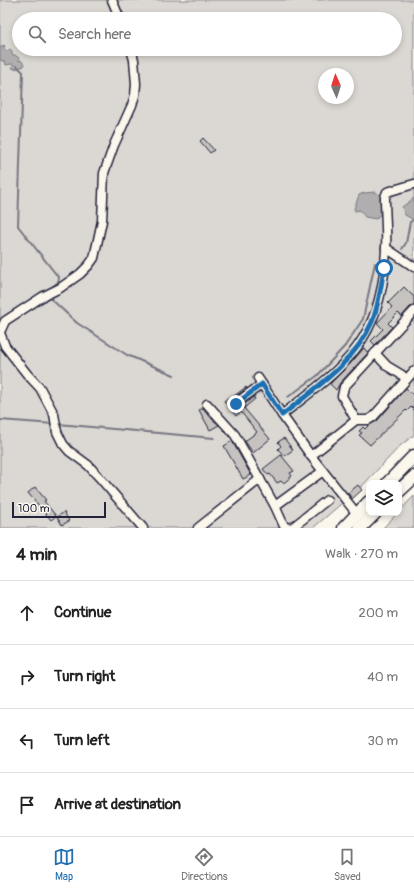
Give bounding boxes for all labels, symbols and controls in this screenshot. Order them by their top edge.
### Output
search box [12,12,402,56]
icon: search [26,23,48,45]
text: Search here [58,25,131,44]
north arrow [318,68,354,104]
route start [375,259,393,277]
route end [227,395,245,413]
map controls [366,480,402,516]
button: layers [366,480,402,516]
scale bar [12,500,106,519]
text: 100 m [18,502,49,515]
text: 4 min [16,544,57,565]
text: Walk · 270 m [325,546,398,562]
icon: ahead [16,602,38,624]
text: Continue [54,603,112,622]
text: 200 m [359,605,398,621]
icon: right [16,666,38,688]
text: Turn right [54,667,115,686]
text: 40 m [367,669,398,685]
icon: left [16,730,38,752]
text: Turn left [54,731,110,750]
text: 30 m [368,733,398,749]
icon: arrive [16,794,38,816]
text: Arrive at destination [54,795,181,814]
tab: Map [53,846,75,883]
tab: Directions [181,846,228,883]
tab: Saved [334,846,361,883]

